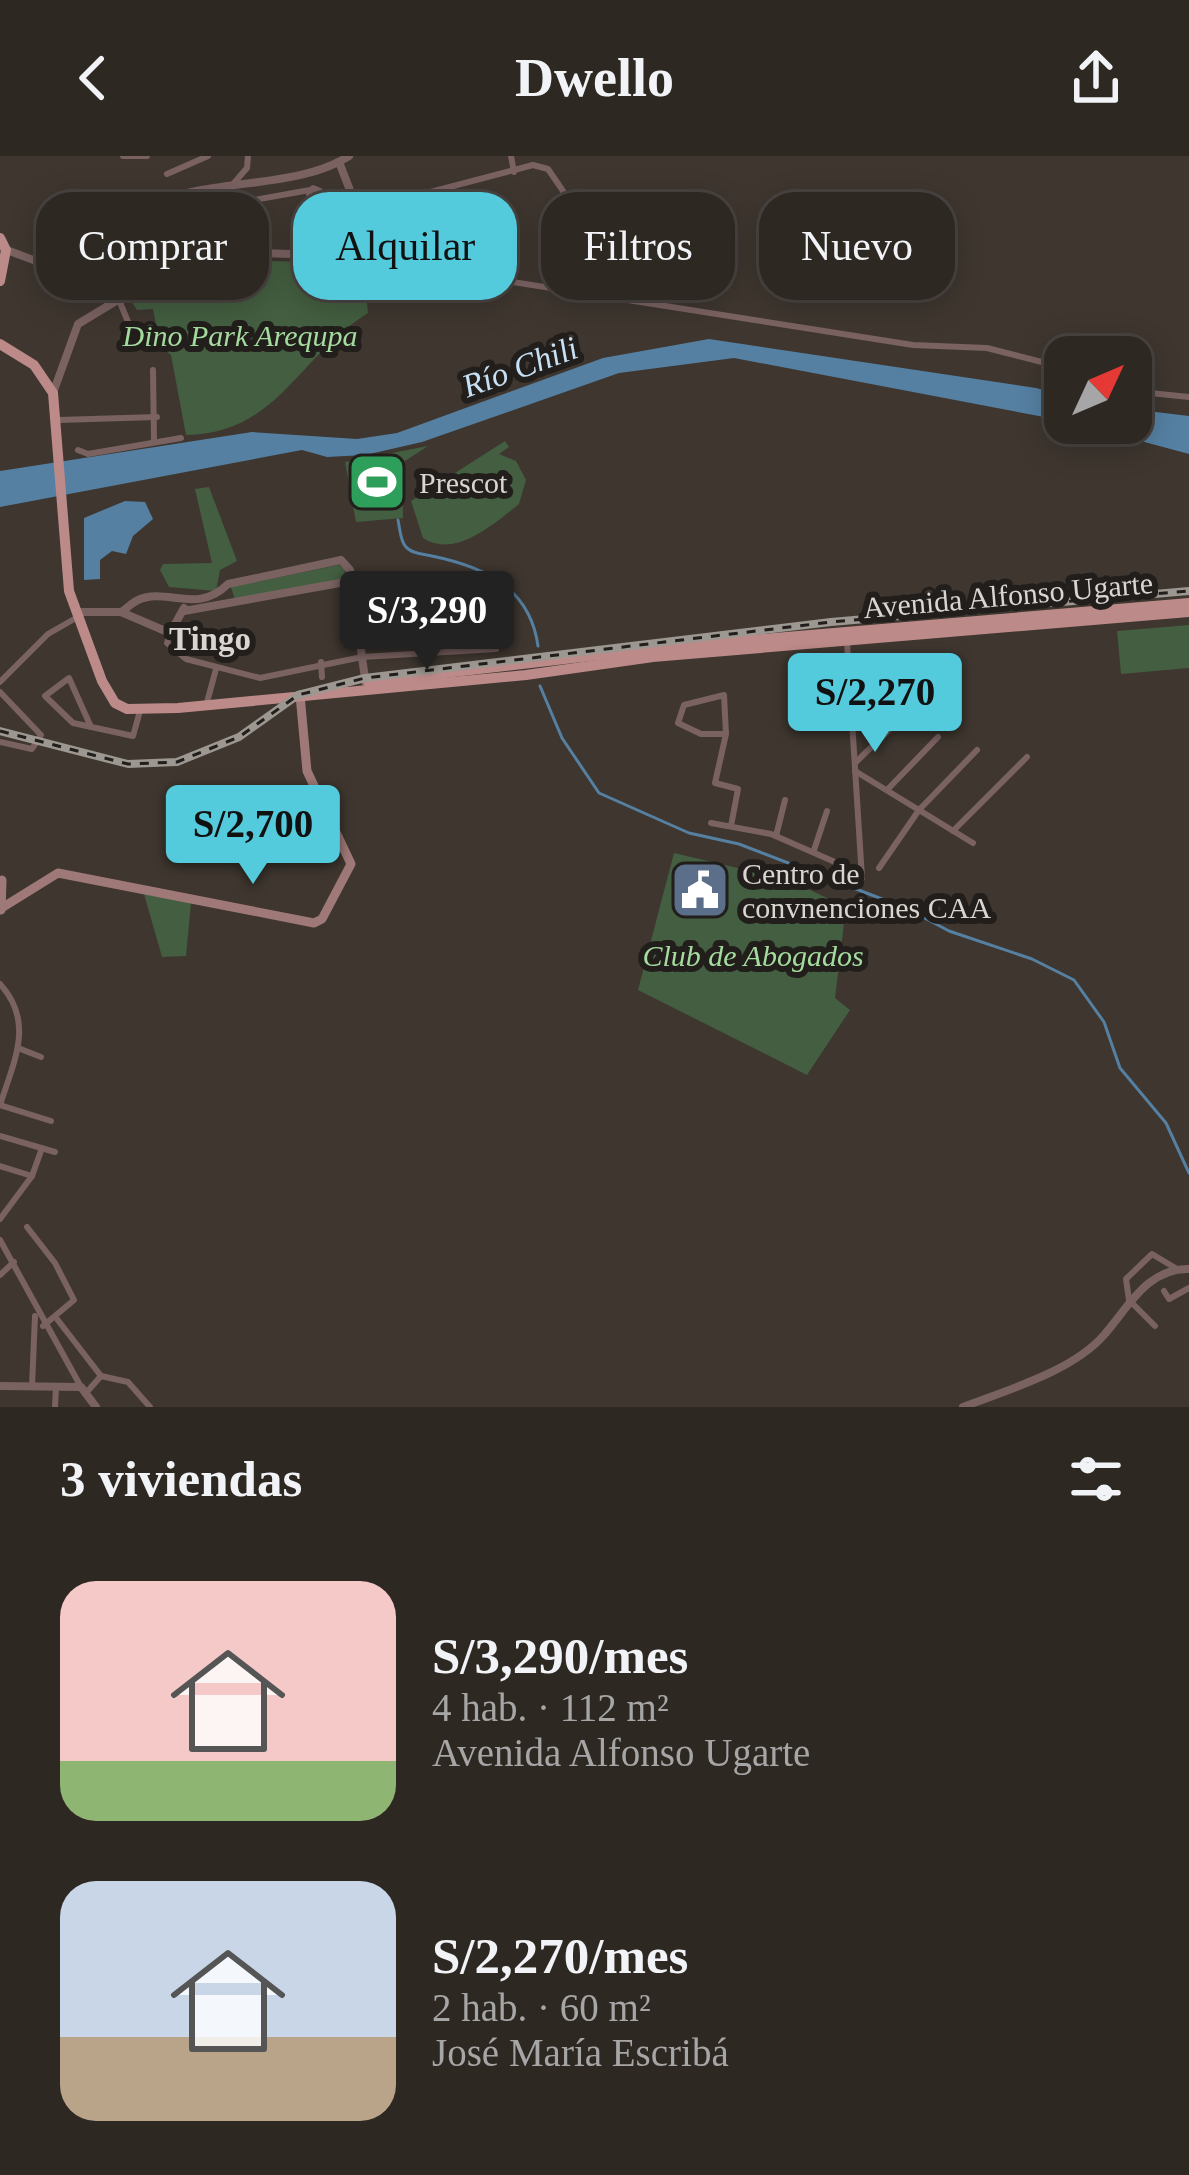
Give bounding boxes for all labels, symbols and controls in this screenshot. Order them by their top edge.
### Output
icon: back [60,45,126,111]
icon: share [1063,45,1129,111]
text: Dwello [515,48,674,108]
chip: Comprar [36,192,269,300]
chip: Alquilar [293,192,517,300]
chip: Filtros [541,192,735,300]
chip: Nuevo [759,192,955,300]
park label: Dino Park Arequpa [122,319,357,352]
water label: Río Chili [456,330,583,405]
north arrow [1044,336,1152,444]
map controls [1044,336,1152,444]
sports icon: Prescot [346,451,408,513]
place label: Prescot [419,466,508,499]
street label: Avenida Alfonso Ugarte [862,566,1154,624]
pin: S/3,290 [316,571,538,673]
text: S/3,290 [367,588,487,631]
district label: Tingo [169,621,251,657]
pin: S/2,270 [764,653,986,755]
text: S/2,270 [815,670,935,713]
pin: S/2,700 [142,785,364,887]
text: S/2,700 [193,802,313,845]
place label: Centro de convnenciones CAA [742,857,991,924]
public building icon: Centro de convnenciones CAA [669,859,731,921]
park label: Club de Abogados [642,939,864,972]
icon: filters [1063,1446,1129,1512]
text: 3 viviendas [60,1451,302,1507]
text: S/3,290/mes [432,1628,688,1684]
icon: home [156,1629,300,1773]
text: 4 hab. · 112 m² [432,1686,669,1729]
text: Avenida Alfonso Ugarte [432,1731,810,1774]
text: S/2,270/mes [432,1928,688,1984]
icon: home [156,1929,300,2073]
text: 2 hab. · 60 m² [432,1986,651,2029]
text: José María Escribá [432,2031,729,2074]

